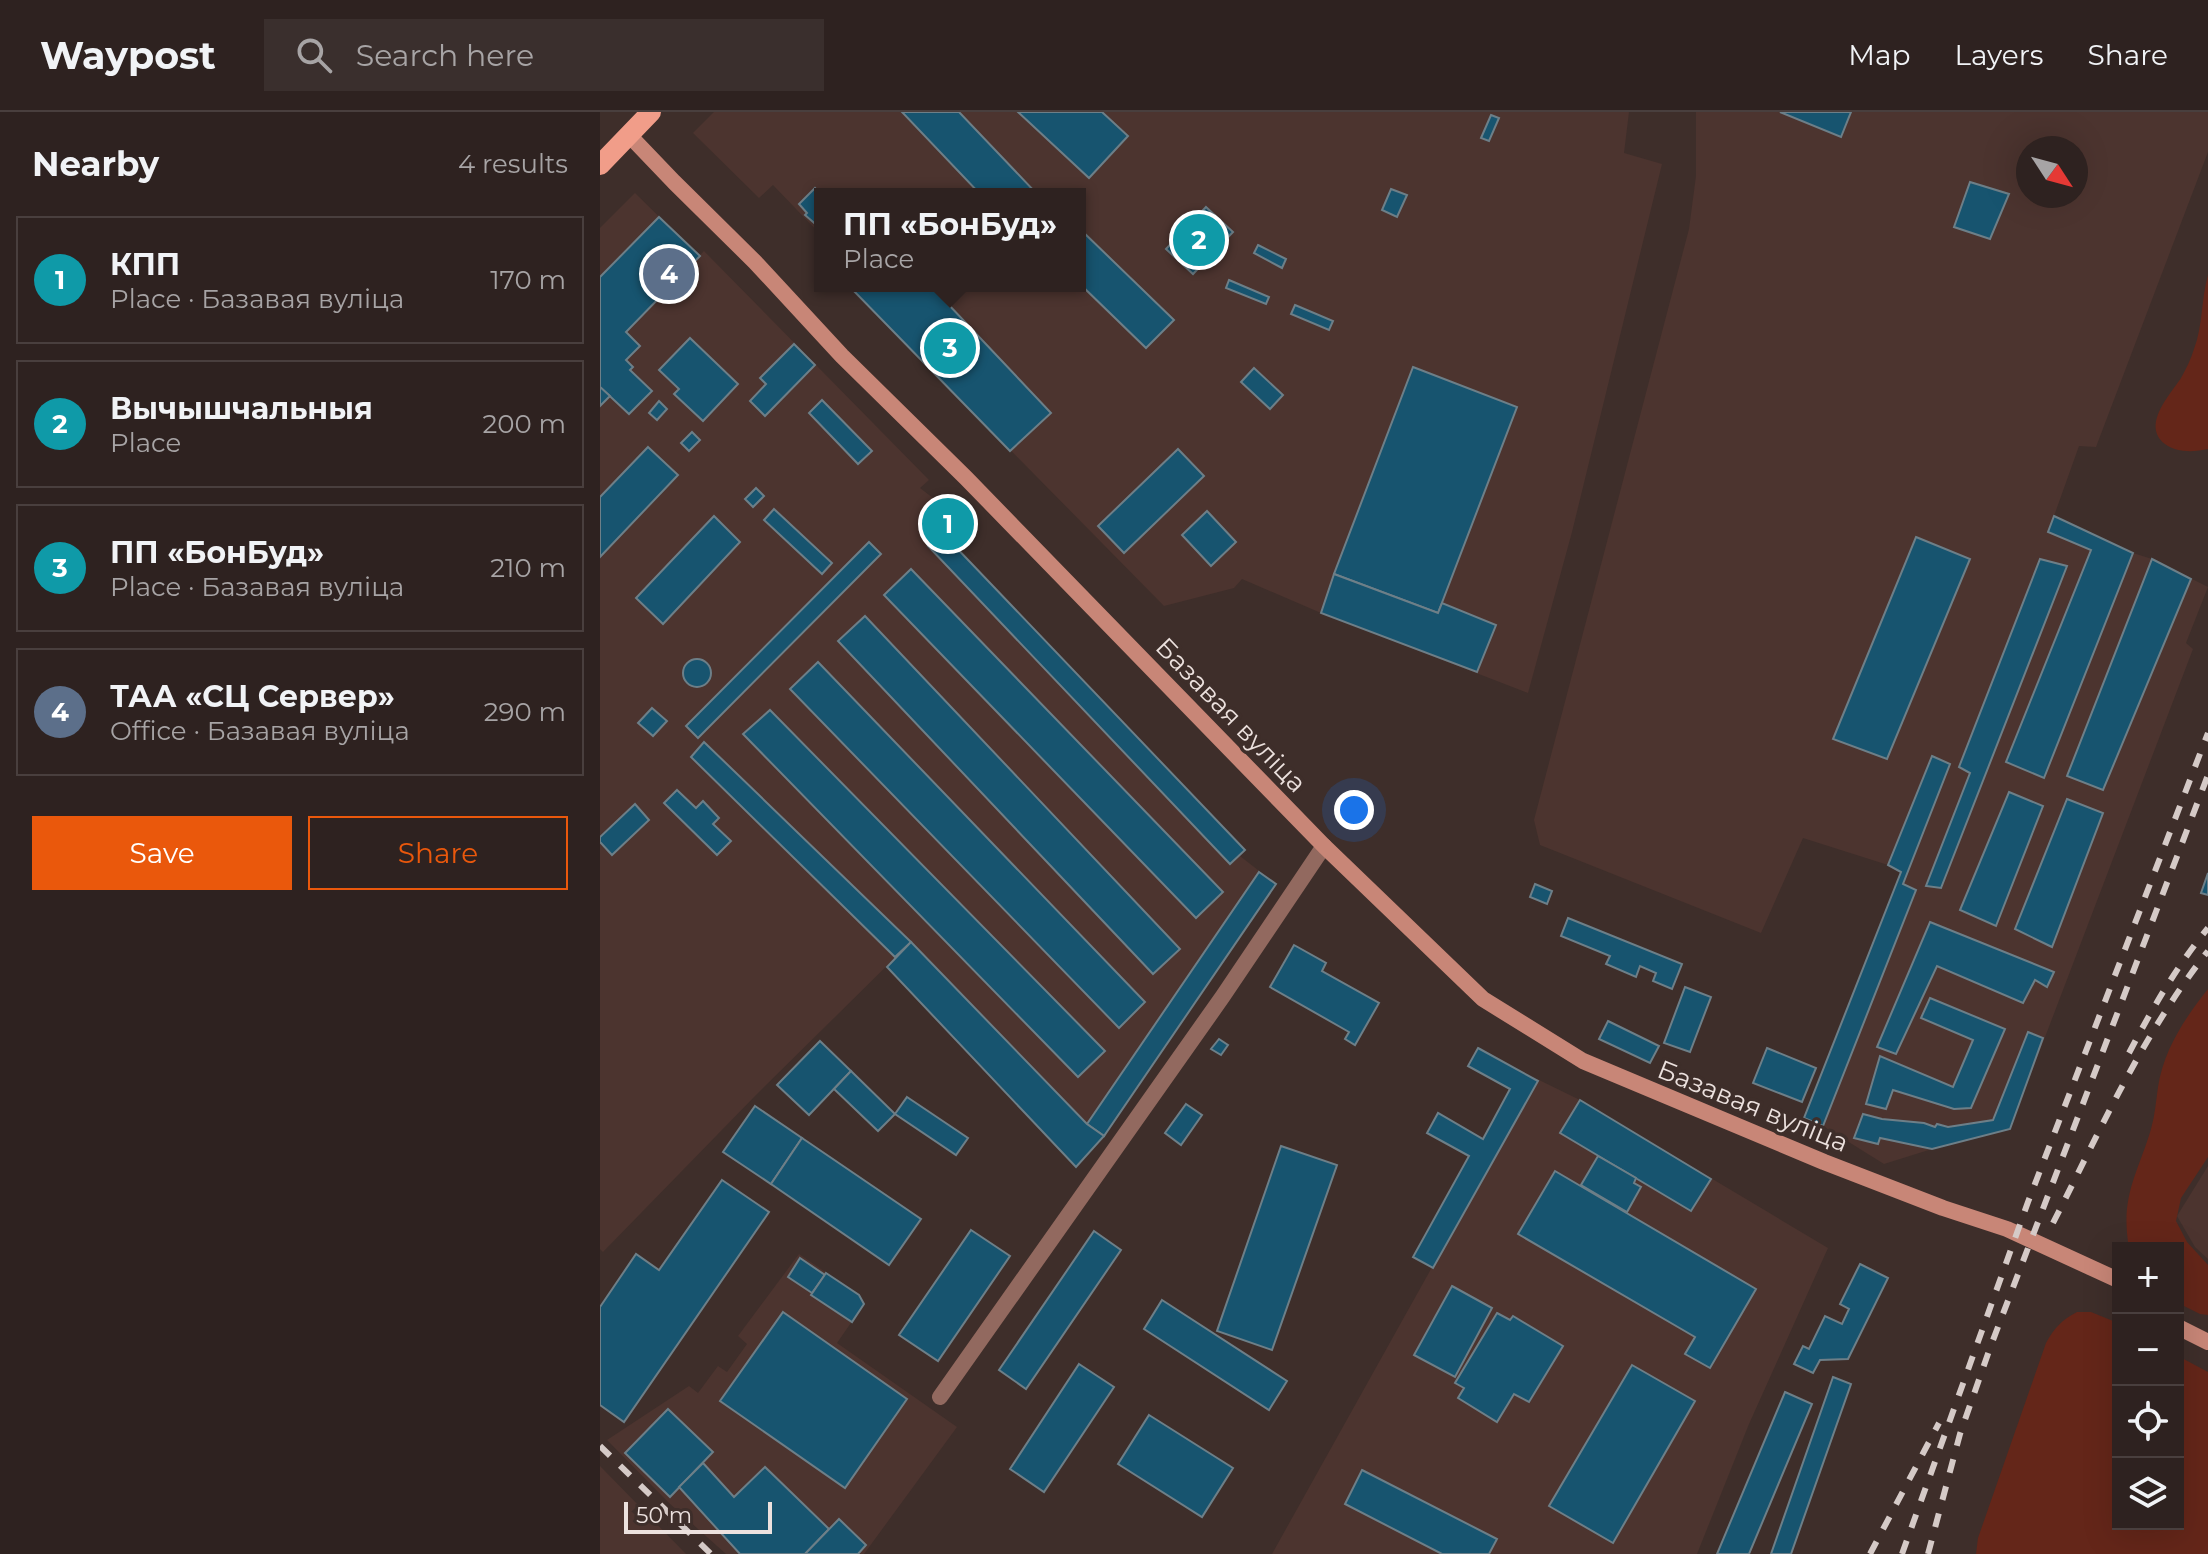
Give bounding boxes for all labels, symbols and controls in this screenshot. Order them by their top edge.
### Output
search box [264,19,824,91]
text: Waypost [40,32,216,79]
icon: search [292,33,336,77]
text: Search here [356,37,534,74]
text: Map [1848,38,1911,72]
text: Layers [1955,38,2044,72]
text: Share [2088,38,2168,72]
north arrow [2016,136,2088,208]
text: Nearby [32,143,159,185]
text: 4 results [458,148,568,180]
popup [814,188,1086,292]
text: ПП «БонБуд» [843,206,1057,243]
pin: 2 [1173,210,1225,270]
text: Place [843,243,914,275]
pin: 4 [643,244,695,304]
text: КПП [110,246,180,283]
text: 1 [55,264,65,296]
text: 170 m [490,264,566,296]
text: Place · Базавая вуліца [110,283,404,315]
pin: 3 [924,318,976,378]
text: Вычышчальныя [110,390,373,427]
text: 2 [52,408,68,440]
text: 200 m [482,408,566,440]
text: Place [110,427,181,459]
pin: 1 [922,494,974,554]
text: ПП «БонБуд» [110,534,324,571]
text: 3 [52,552,68,584]
text: 210 m [490,552,566,584]
text: Place · Базавая вуліца [110,571,404,603]
street label: Базавая вуліца [1149,631,1313,799]
text: ТАА «СЦ Сервер» [110,678,395,715]
text: 4 [51,696,69,728]
text: 290 m [484,696,566,728]
text: Office · Базавая вуліца [110,715,410,747]
your location [1334,790,1374,830]
button: Save [32,816,292,890]
button: Share [308,816,568,890]
street label: Базавая вуліца [1653,1053,1853,1159]
map controls [2112,1242,2184,1530]
button: + [2112,1242,2184,1314]
button: − [2112,1314,2184,1386]
button: locate [2112,1386,2184,1458]
button: layers [2112,1458,2184,1530]
scale bar [624,1498,772,1534]
text: 50 m [636,1502,692,1529]

